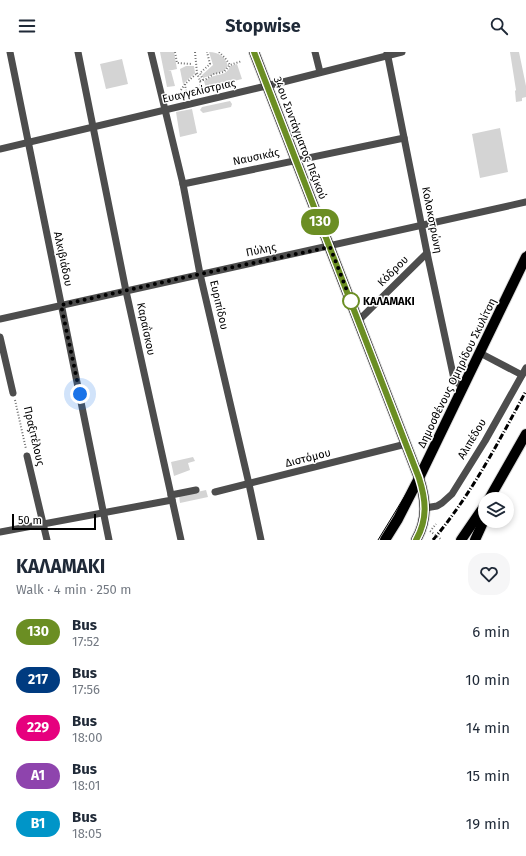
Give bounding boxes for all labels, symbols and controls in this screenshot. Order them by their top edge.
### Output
icon: menu [16,15,38,37]
text: Stopwise [225,15,301,37]
icon: search [488,15,510,37]
street label: 34ου Συντάγματος Πεζικού [271,75,329,201]
street label: Ευαγγελίστριας [161,76,237,106]
street label: Ναυσικάς [232,146,280,168]
street label: Κολοκοτρώνη [419,186,445,254]
line badge: 130 [297,209,343,235]
text: 130 [309,213,331,230]
street label: Αλκιβιάδου [51,230,75,288]
street label: Πύλης [245,240,277,260]
street label: Κόδρου [375,253,411,289]
street label: Ευριπίδου [207,279,231,331]
marker: ΚΑΛΑΜΑΚΙ [342,292,360,310]
place label: ΚΑΛΑΜΑΚΙ [363,295,415,308]
street label: Δημοσθένους Ομηρίδου Σκυλίτση [415,296,499,450]
street label: Καραΐσκου [134,301,158,357]
your location [70,384,90,404]
street label: Πραξιτέλους [21,405,47,467]
street label: Αλιπέδου [455,416,489,462]
street label: Διστόμου [284,446,332,470]
map controls [478,492,514,528]
button: layers [478,492,514,528]
scale bar [12,512,96,531]
text: 50 m [18,514,42,527]
button: heart [468,553,510,595]
text: ΚΑΛΑΜΑΚΙ [16,555,105,578]
text: Walk · 4 min · 250 m [16,582,131,597]
text: Bus [72,616,97,634]
text: 130 [27,623,49,640]
text: 6 min [472,623,510,641]
text: 17:52 [72,634,99,649]
text: Bus [72,664,97,682]
text: 217 [28,671,48,688]
text: 10 min [465,671,510,689]
text: 17:56 [72,682,100,697]
text: Bus [72,712,97,730]
text: 229 [27,719,49,736]
text: 14 min [466,719,510,737]
text: 18:00 [72,730,102,745]
text: Bus [72,760,97,778]
text: Α1 [31,767,45,784]
text: 15 min [466,767,510,785]
text: 18:01 [72,778,100,793]
text: Bus [72,808,97,826]
text: Β1 [31,815,45,832]
text: 19 min [466,815,510,833]
text: 18:05 [72,826,102,841]

